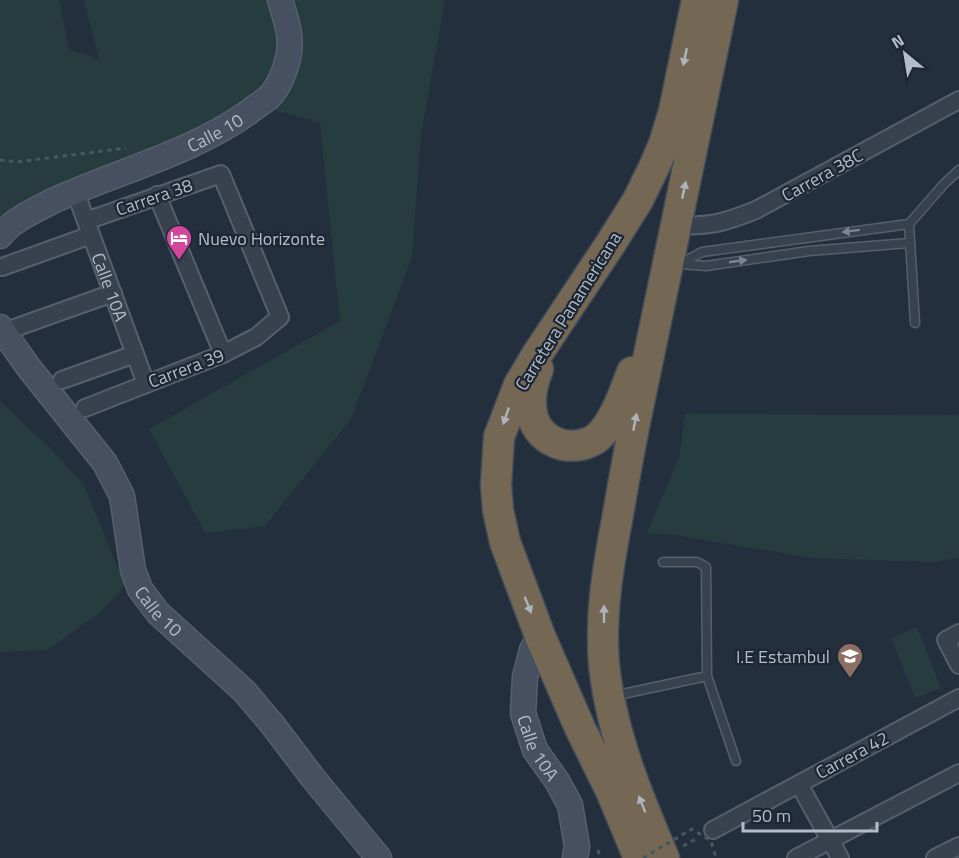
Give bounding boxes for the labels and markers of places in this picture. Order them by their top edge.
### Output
hotel icon: Nuevo Horizonte [164,223,194,261]
place label: Nuevo Horizonte [198,225,325,252]
school or university icon: I.E Estambul [835,641,865,679]
place label: I.E Estambul [736,643,830,670]

